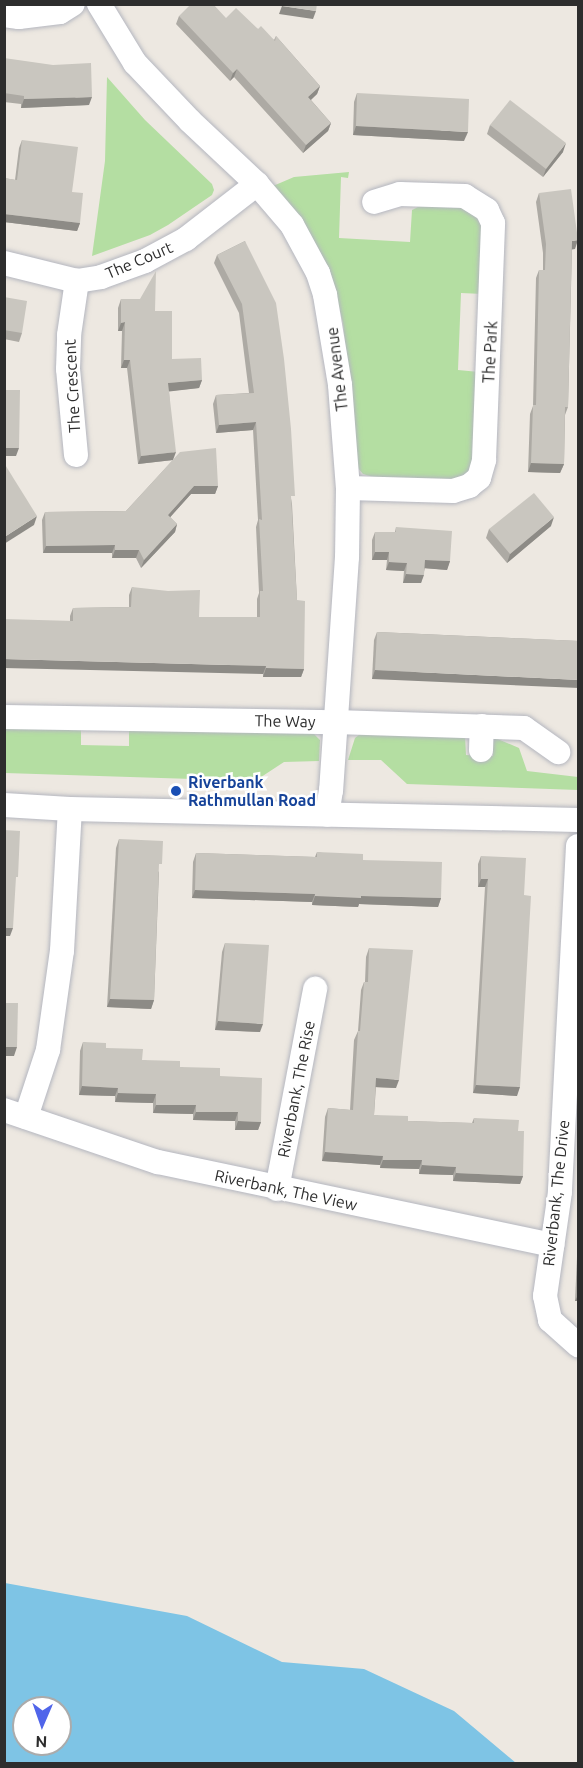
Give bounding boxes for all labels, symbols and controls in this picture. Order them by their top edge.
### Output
street label: The Court [102,237,176,283]
street label: The Park [479,320,501,384]
street label: The Avenue [322,326,352,412]
street label: The Crescent [60,339,84,433]
street label: The Way [254,711,316,731]
place label: Riverbank Rathmullan Road [188,772,316,810]
marker: Riverbank Rathmullan Road [169,784,183,798]
street label: Riverbank, The Rise [273,1019,319,1159]
street label: Riverbank, The Drive [539,1119,573,1267]
street label: Riverbank, The View [213,1166,359,1214]
north arrow [12,1696,72,1756]
text: N [35,1733,48,1751]

